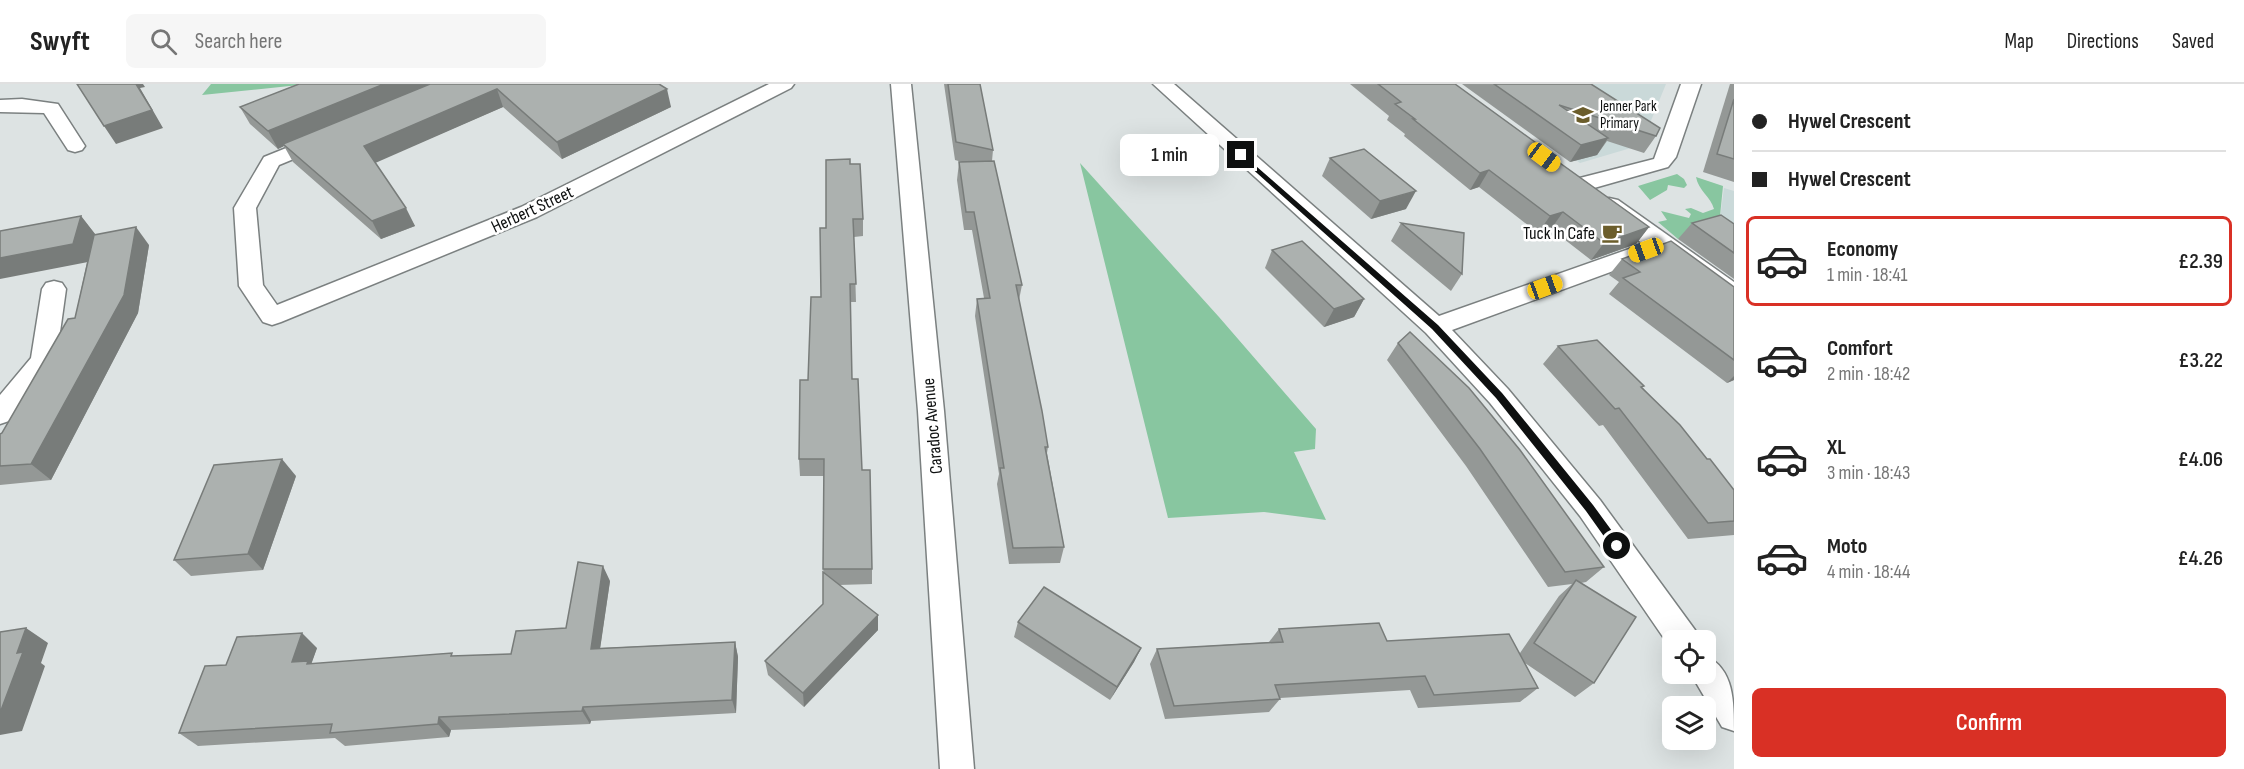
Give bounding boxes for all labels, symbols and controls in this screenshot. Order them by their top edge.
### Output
search box [126,14,546,68]
text: Swyft [30,25,90,58]
icon: search [147,25,180,58]
text: Search here [195,28,282,55]
text: Map [2004,29,2034,54]
text: Directions [2067,29,2139,54]
text: Saved [2172,29,2214,54]
place label: Jenner Park Primary [1599,97,1657,133]
school or university icon: Jenner Park Primary [1571,103,1595,127]
text: Hywel Crescent [1788,108,1911,135]
callout: 1 min [1121,134,1220,176]
car [1524,139,1564,175]
route end [1227,141,1254,168]
text: 1 min [1151,143,1188,167]
text: Hywel Crescent [1788,166,1911,193]
street label: Herbert Street [488,181,577,238]
cafe icon: Tuck In Cafe [1600,221,1624,245]
place label: Tuck In Cafe [1523,223,1595,244]
icon: car [1755,234,1809,288]
car [1626,235,1666,265]
text: Economy [1827,236,1898,263]
text: £2.39 [2178,248,2223,275]
text: 1 min · 18:41 [1827,263,1908,287]
car [1525,272,1565,302]
icon: car [1755,333,1809,387]
text: Comfort [1827,335,1893,362]
text: £3.22 [2178,347,2223,374]
text: 2 min · 18:42 [1827,362,1910,386]
street label: Caradoc Avenue [918,377,947,475]
icon: car [1755,432,1809,486]
text: XL [1827,434,1846,461]
text: £4.06 [2178,446,2223,473]
text: 3 min · 18:43 [1827,461,1910,485]
icon: car [1755,531,1809,585]
route start [1603,532,1630,559]
text: Moto [1827,533,1867,560]
text: £4.26 [2177,545,2223,572]
text: 4 min · 18:44 [1827,560,1910,584]
map controls [1662,630,1716,750]
button: locate [1662,630,1716,684]
button: Confirm [1752,688,2226,757]
button: layers [1662,696,1716,750]

